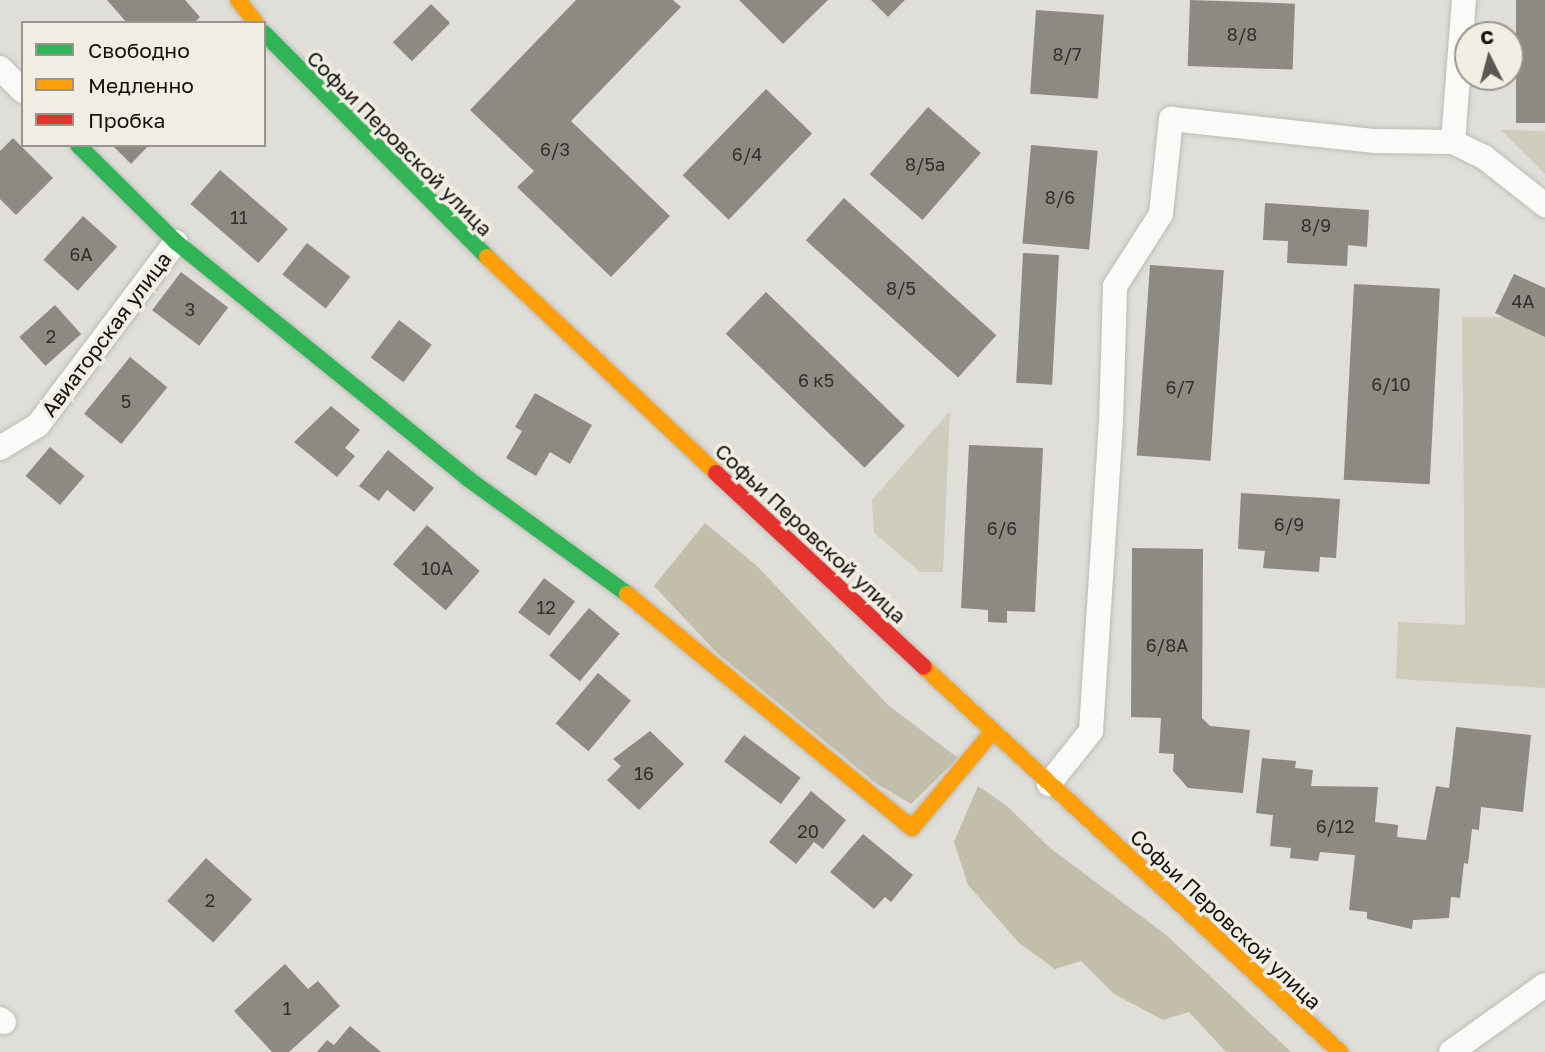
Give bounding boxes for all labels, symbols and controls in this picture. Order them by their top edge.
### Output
legend [21,21,266,147]
north arrow [1454,21,1524,91]
house number: 8/8 [1227,23,1257,45]
text: С [1479,24,1495,49]
text: Свободно [88,37,190,63]
house number: 8/7 [1052,43,1082,65]
street label: Софьи Перовской улица [302,45,498,241]
text: Медленно [88,72,194,98]
text: Пробка [88,107,166,133]
house number: 6/3 [540,138,570,160]
house number: 6/4 [732,143,762,165]
house number: 8/5а [905,153,945,175]
house number: 8/6 [1045,186,1075,208]
house number: 11 [230,206,248,228]
house number: 8/9 [1301,214,1331,236]
house number: 6А [70,243,92,265]
street label: Авиаторская улица [36,247,176,421]
house number: 8/5 [886,277,916,299]
house number: 4А [1511,290,1535,312]
house number: 3 [185,298,195,320]
house number: 2 [46,325,56,347]
house number: 6 к5 [798,369,834,391]
house number: 6/10 [1371,373,1411,395]
house number: 6/7 [1165,376,1195,398]
house number: 5 [121,390,131,412]
street label: Софьи Перовской улица [710,438,912,628]
house number: 6/9 [1274,513,1304,535]
house number: 6/6 [987,517,1017,539]
house number: 10А [421,557,453,579]
house number: 12 [536,596,556,618]
house number: 6/8А [1146,634,1188,656]
house number: 16 [634,762,654,784]
house number: 6/12 [1316,815,1354,837]
house number: 20 [797,820,819,842]
street label: Софьи Перовской улица [1125,824,1327,1014]
house number: 2 [205,889,215,911]
house number: 1 [283,997,291,1019]

